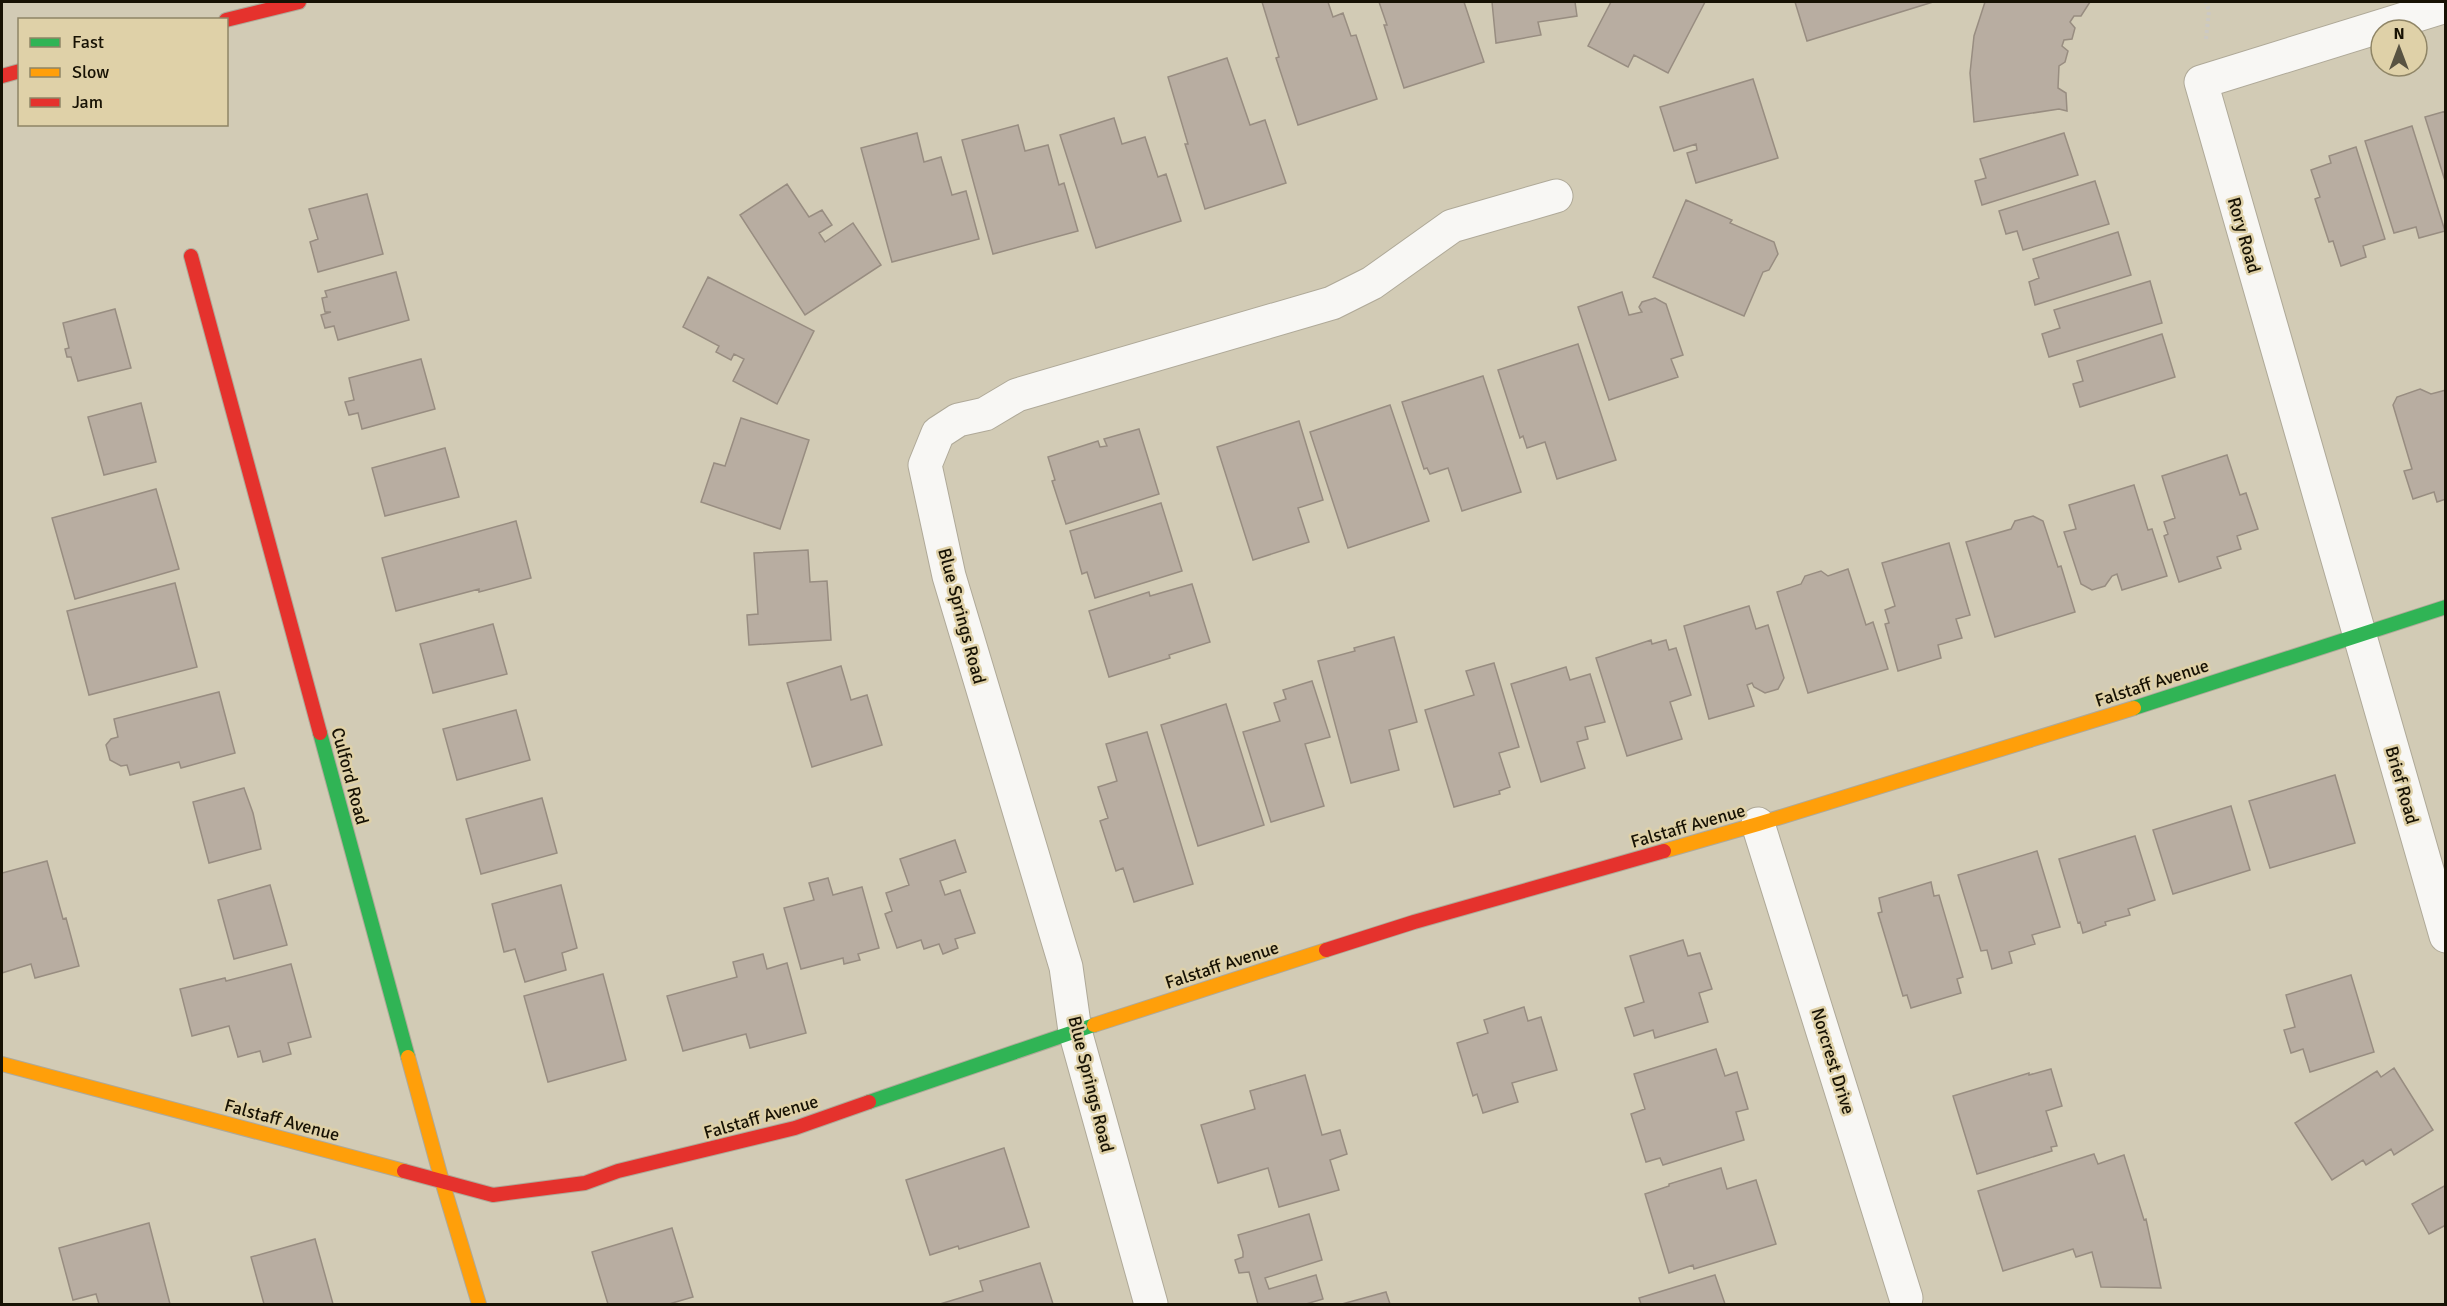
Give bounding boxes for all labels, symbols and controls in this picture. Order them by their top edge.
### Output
legend [18,18,228,126]
north arrow [2369,18,2429,78]
text: N [2393,24,2405,44]
text: Fast [72,31,104,53]
text: Slow [72,61,109,83]
text: Jam [72,91,103,113]
street label: Rory Road [2223,195,2265,275]
street label: Blue Springs Road [933,546,991,686]
street label: Falstaff Avenue [2092,654,2212,712]
street label: Culford Road [326,725,374,827]
street label: Brief Road [2380,744,2424,826]
street label: Falstaff Avenue [1628,799,1748,853]
street label: Falstaff Avenue [1162,936,1282,994]
street label: Norcrest Drive [1806,1005,1860,1117]
street label: Blue Springs Road [1063,1014,1119,1154]
street label: Falstaff Avenue [701,1090,821,1144]
street label: Falstaff Avenue [222,1094,342,1146]

